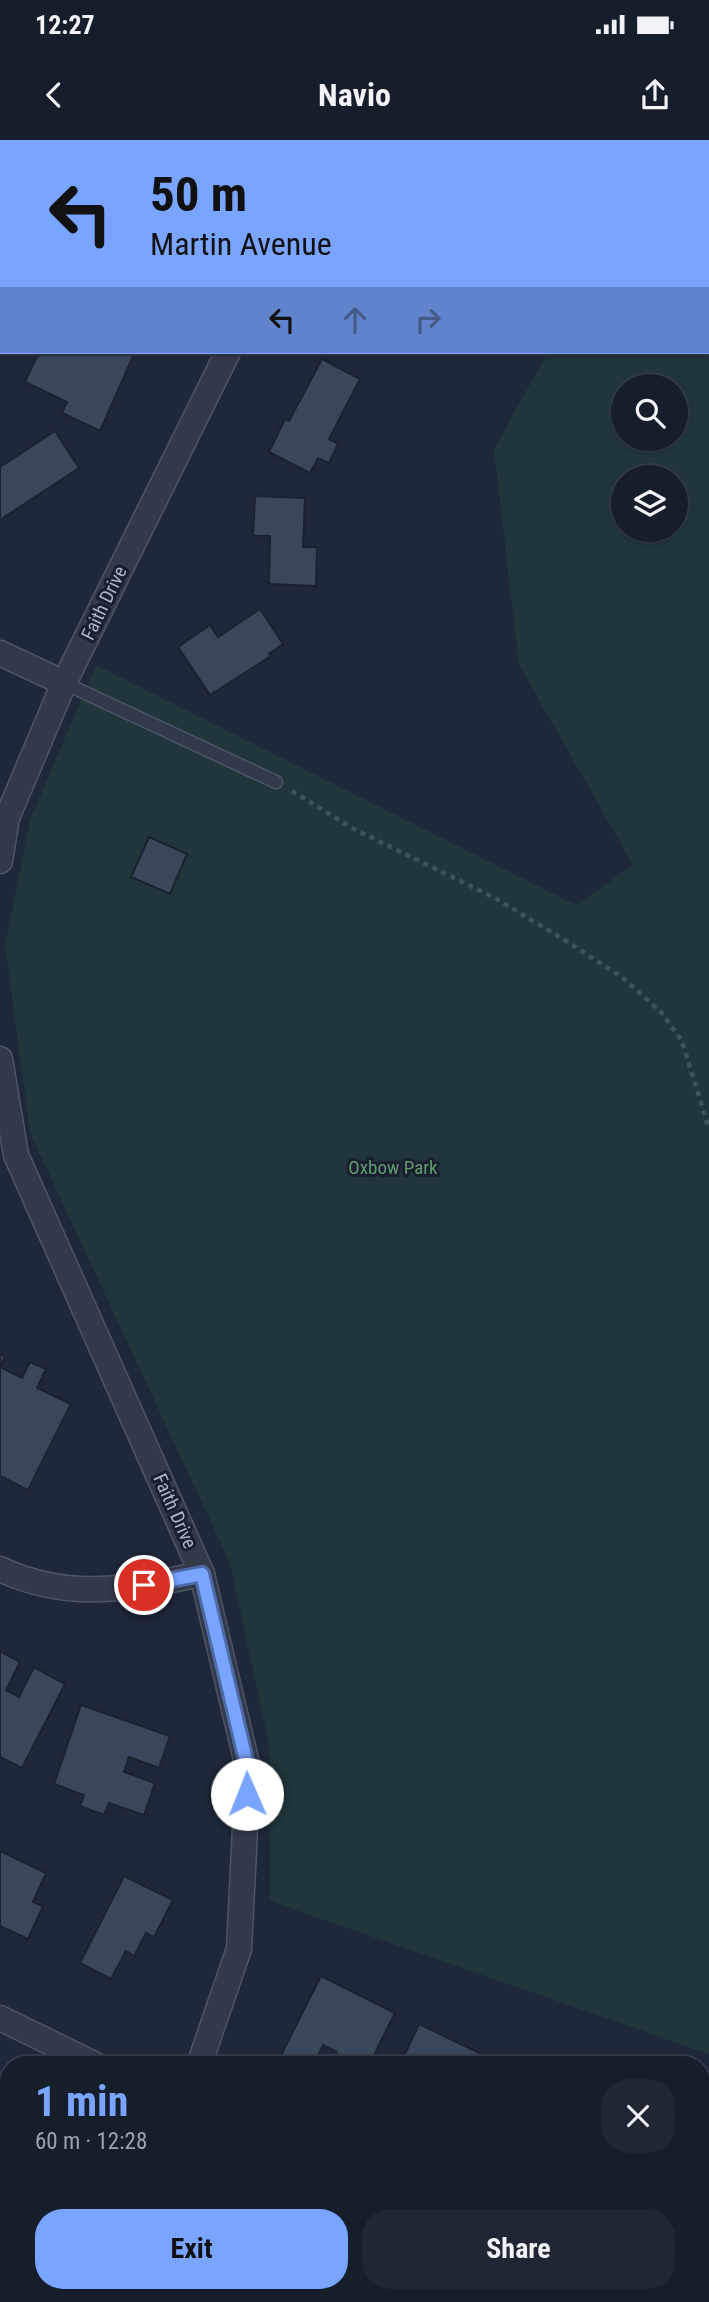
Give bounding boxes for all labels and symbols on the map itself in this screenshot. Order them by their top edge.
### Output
street label: Faith Drive [76,562,132,644]
park label: Oxbow Park [348,1156,438,1179]
street label: Faith Drive [148,1470,202,1552]
pin [114,1555,174,1615]
position arrow [210,1757,284,1831]

